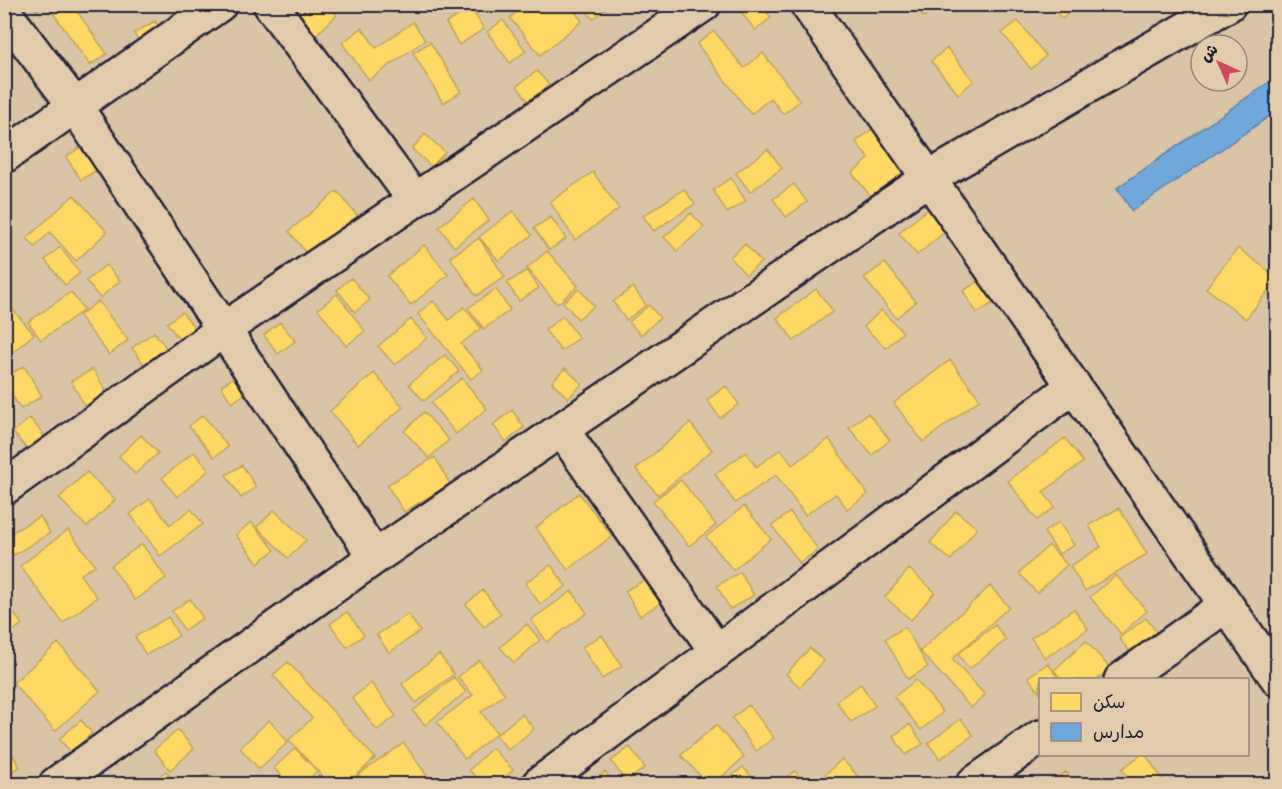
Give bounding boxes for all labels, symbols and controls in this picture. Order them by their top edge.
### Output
north arrow [1189,33,1249,93]
text: ش [1196,40,1222,66]
legend [1039,678,1249,756]
text: سكن [1093,691,1125,713]
text: مدارس [1093,721,1144,743]

